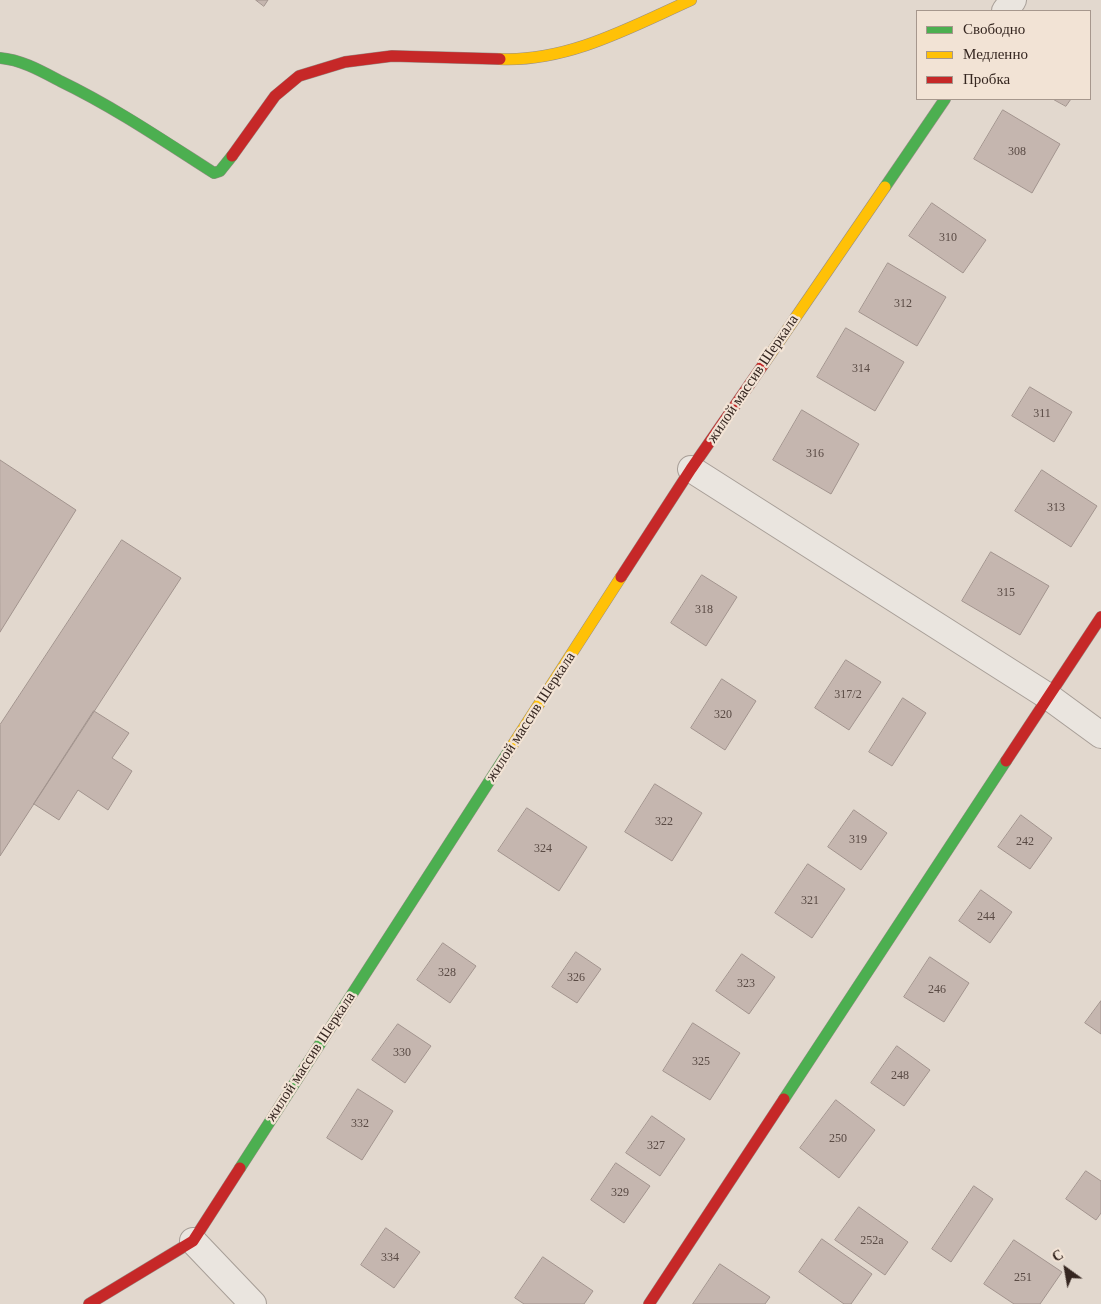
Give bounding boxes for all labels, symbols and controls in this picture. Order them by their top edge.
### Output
legend [916,10,1091,100]
text: Свободно [963,21,1025,37]
text: Медленно [963,46,1028,62]
text: Пробка [963,71,1010,87]
house number: 308 [1008,145,1026,159]
house number: 310 [939,231,957,245]
house number: 312 [894,297,912,311]
street label: жилой массив Шеркала [703,312,803,446]
house number: 314 [852,362,870,376]
house number: 311 [1033,407,1051,421]
house number: 316 [806,447,824,461]
house number: 313 [1047,501,1065,515]
house number: 315 [997,586,1015,600]
house number: 318 [695,603,713,617]
street label: жилой массив Шеркала [482,649,580,785]
house number: 317/2 [834,688,862,702]
house number: 320 [714,708,732,722]
house number: 322 [655,815,673,829]
house number: 319 [849,833,867,847]
house number: 242 [1016,835,1034,849]
house number: 324 [534,842,552,856]
house number: 321 [801,894,819,908]
house number: 244 [977,910,995,924]
house number: 328 [438,966,456,980]
house number: 326 [567,971,585,985]
house number: 323 [737,977,755,991]
house number: 246 [928,983,946,997]
street label: жилой массив Шеркала [262,989,360,1125]
house number: 330 [393,1046,411,1060]
house number: 325 [692,1055,710,1069]
house number: 248 [891,1069,909,1083]
house number: 332 [351,1117,369,1131]
house number: 250 [829,1132,847,1146]
house number: 327 [647,1139,665,1153]
house number: 329 [611,1186,629,1200]
house number: 252а [860,1234,884,1248]
north arrow [1041,1244,1091,1294]
text: С [1050,1247,1066,1265]
house number: 334 [381,1251,399,1265]
house number: 251 [1014,1271,1032,1285]

